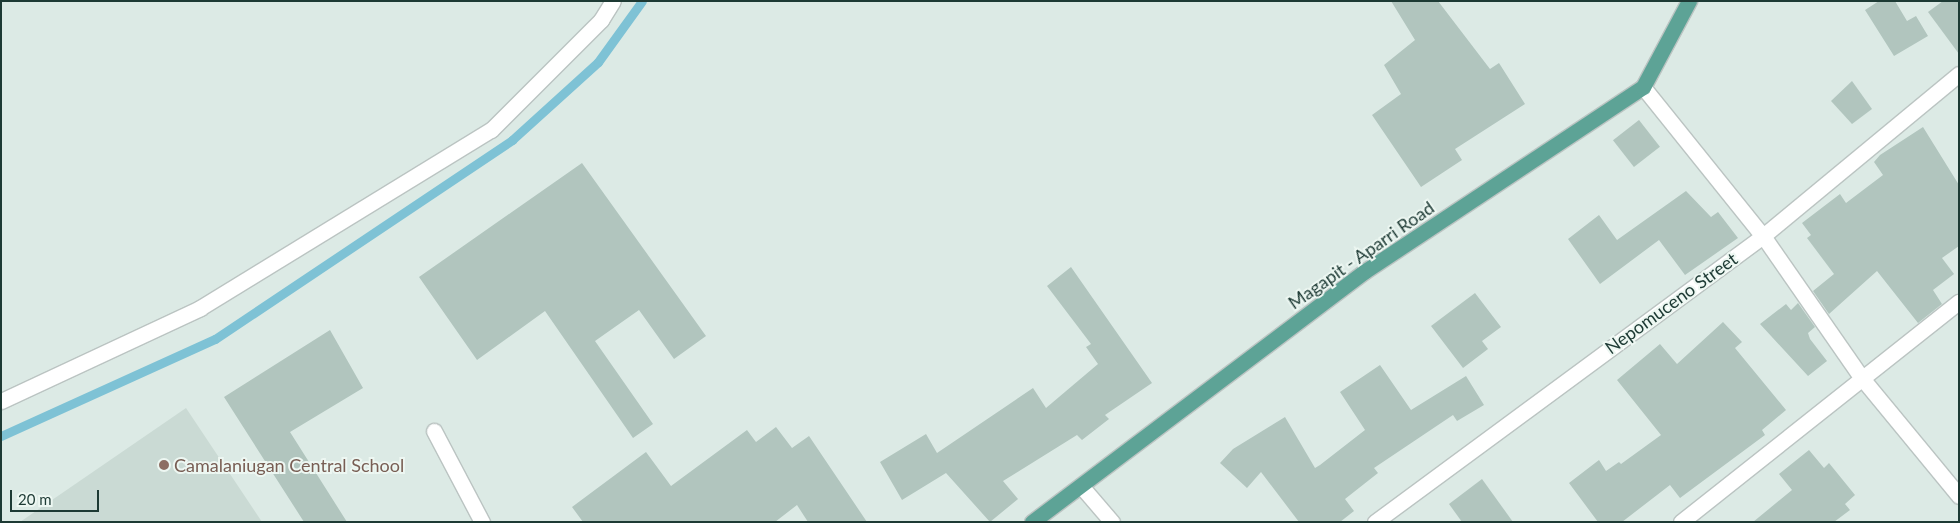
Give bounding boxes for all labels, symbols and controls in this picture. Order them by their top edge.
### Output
street label: Magapit - Aparri Road [1284,196,1438,314]
street label: Nepomuceno Street [1601,248,1741,358]
place label: Camalaniugan Central School [174,454,404,476]
marker: Camalaniugan Central School [158,459,170,471]
scale bar [12,480,101,512]
text: 20 m [18,490,52,508]

